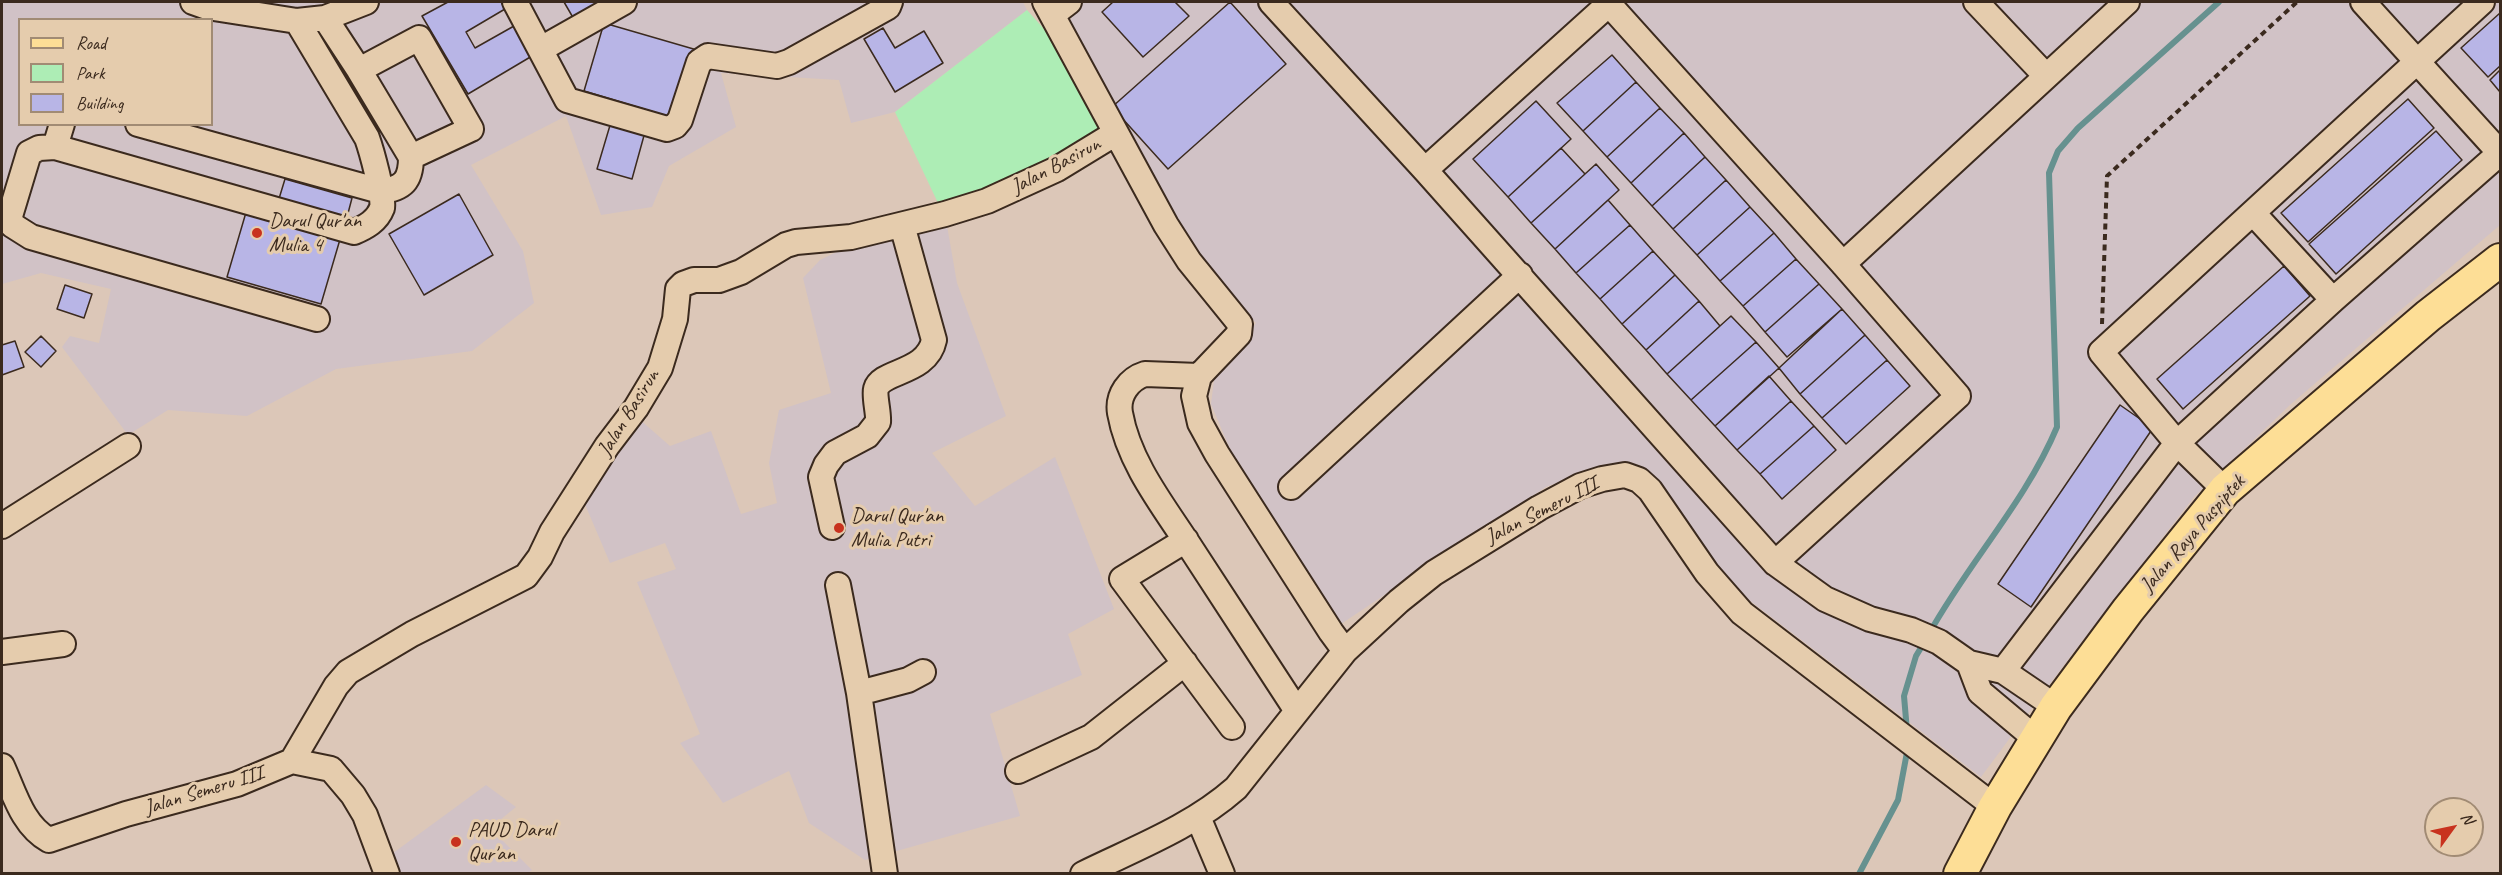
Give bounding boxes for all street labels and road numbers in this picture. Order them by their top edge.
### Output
street label: Jalan Basirun [1007,132,1105,200]
street label: Jalan Basirun [592,365,666,461]
street label: Jalan Raya Puspiptek [2135,470,2251,598]
street label: Jalan Semeru III [1481,472,1603,550]
street label: Jalan Semeru III [141,761,267,821]

